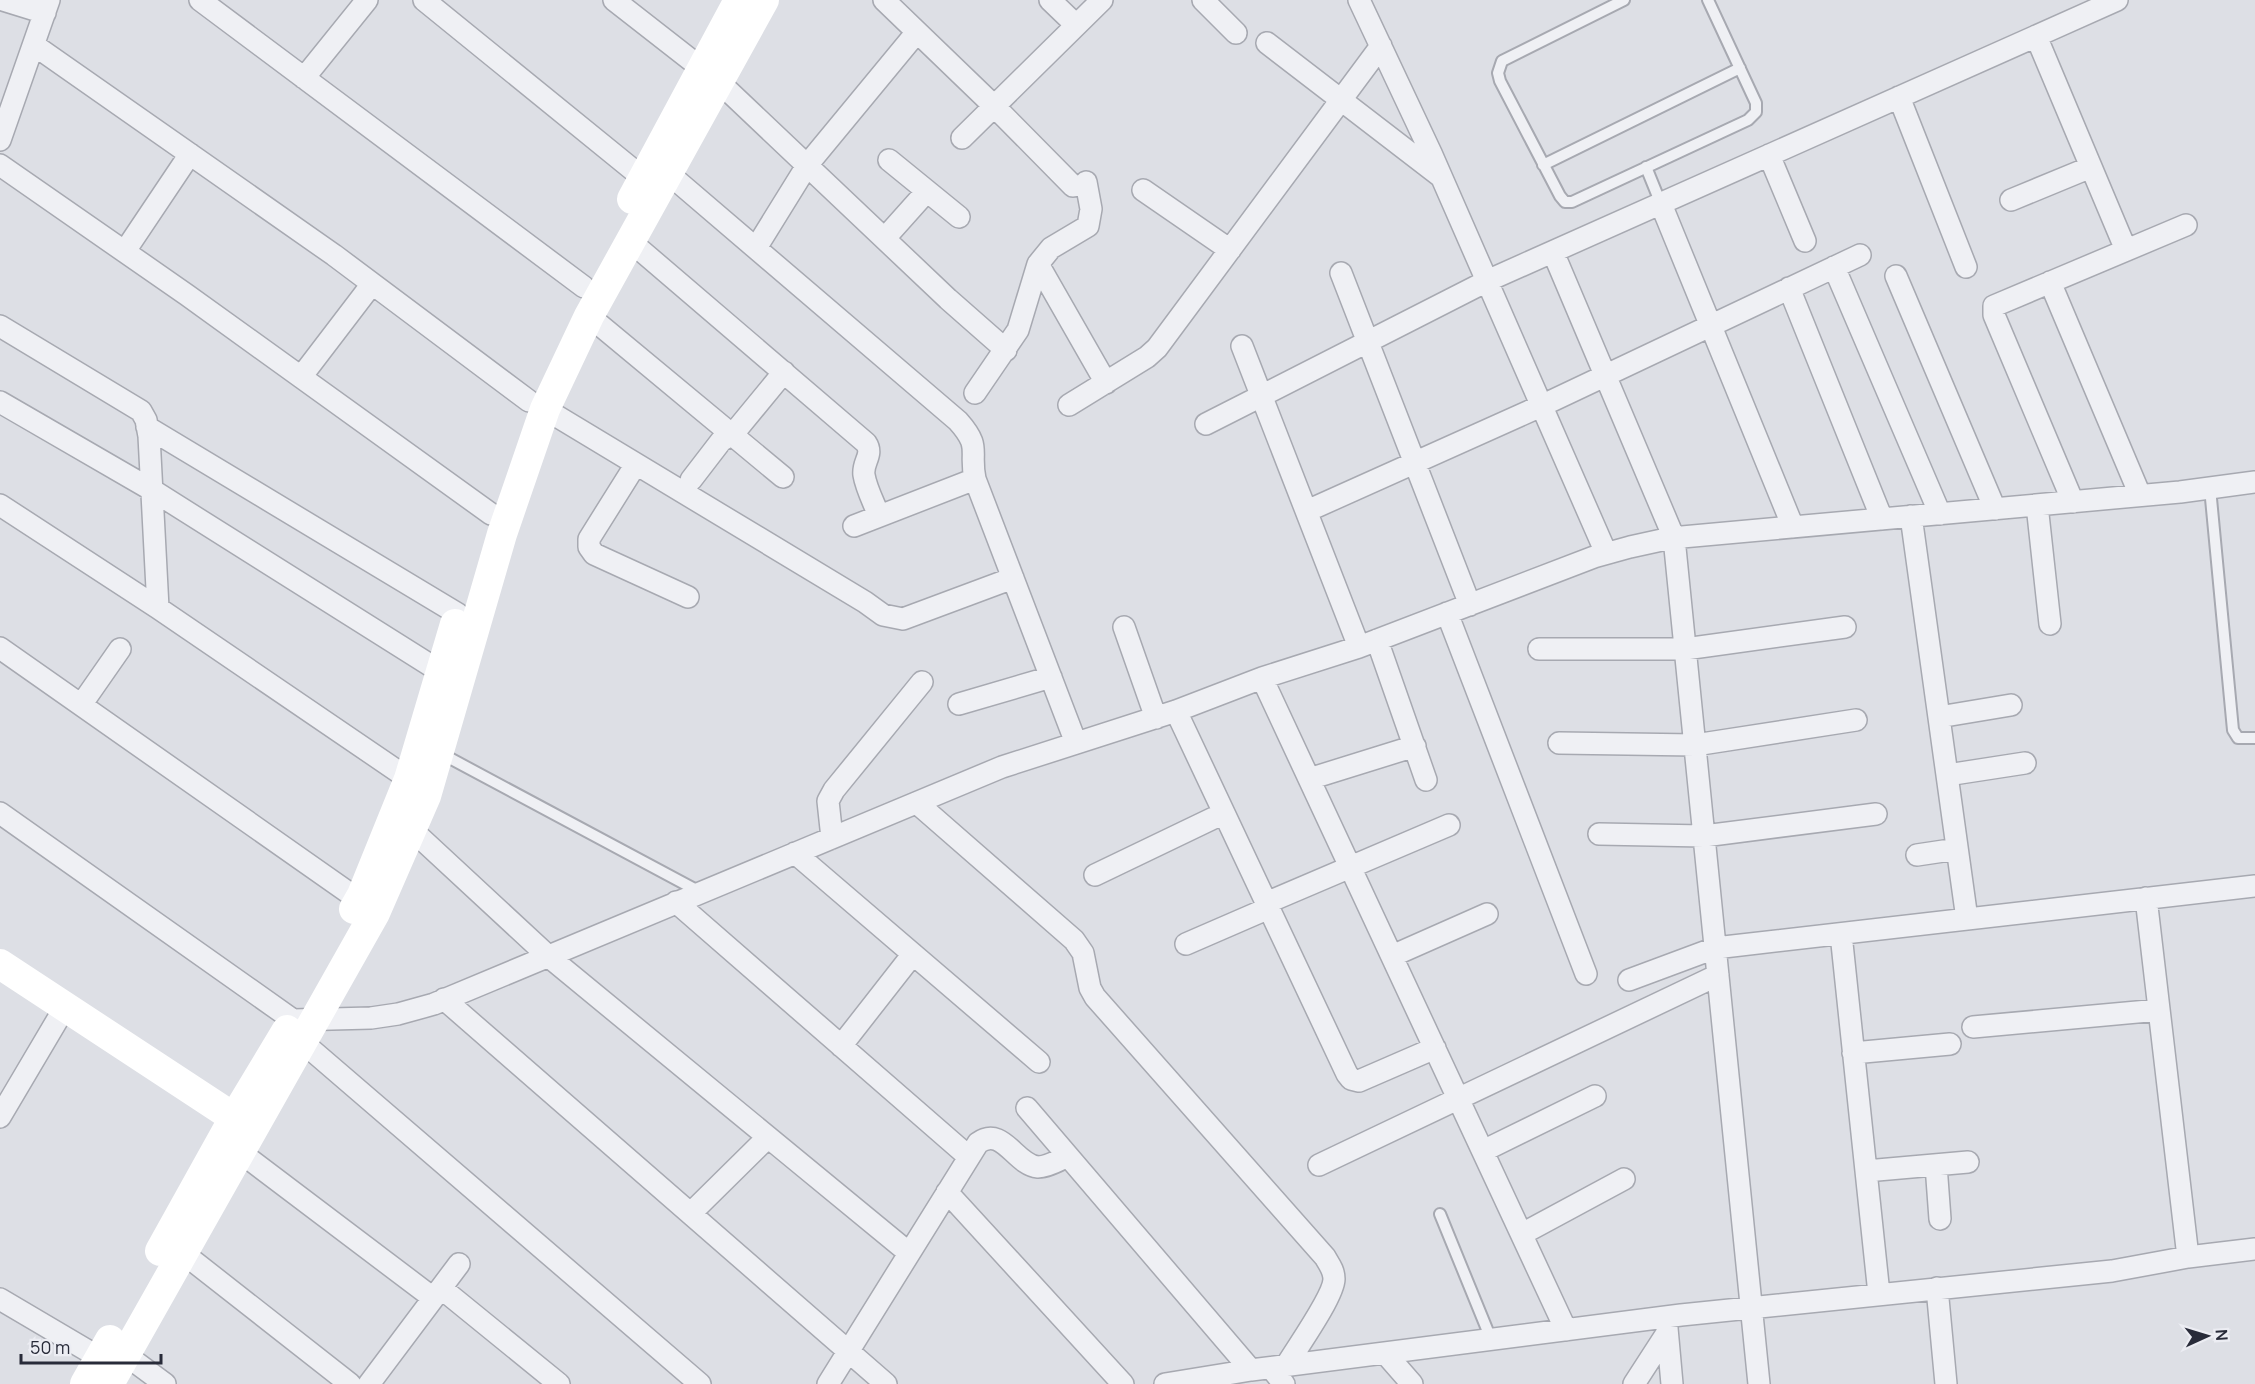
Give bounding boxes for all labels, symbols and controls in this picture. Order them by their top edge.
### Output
north arrow [2177,1306,2237,1366]
scale bar [21,1327,160,1365]
text: N [2211,1328,2233,1341]
text: 50 m [30,1335,70,1359]

